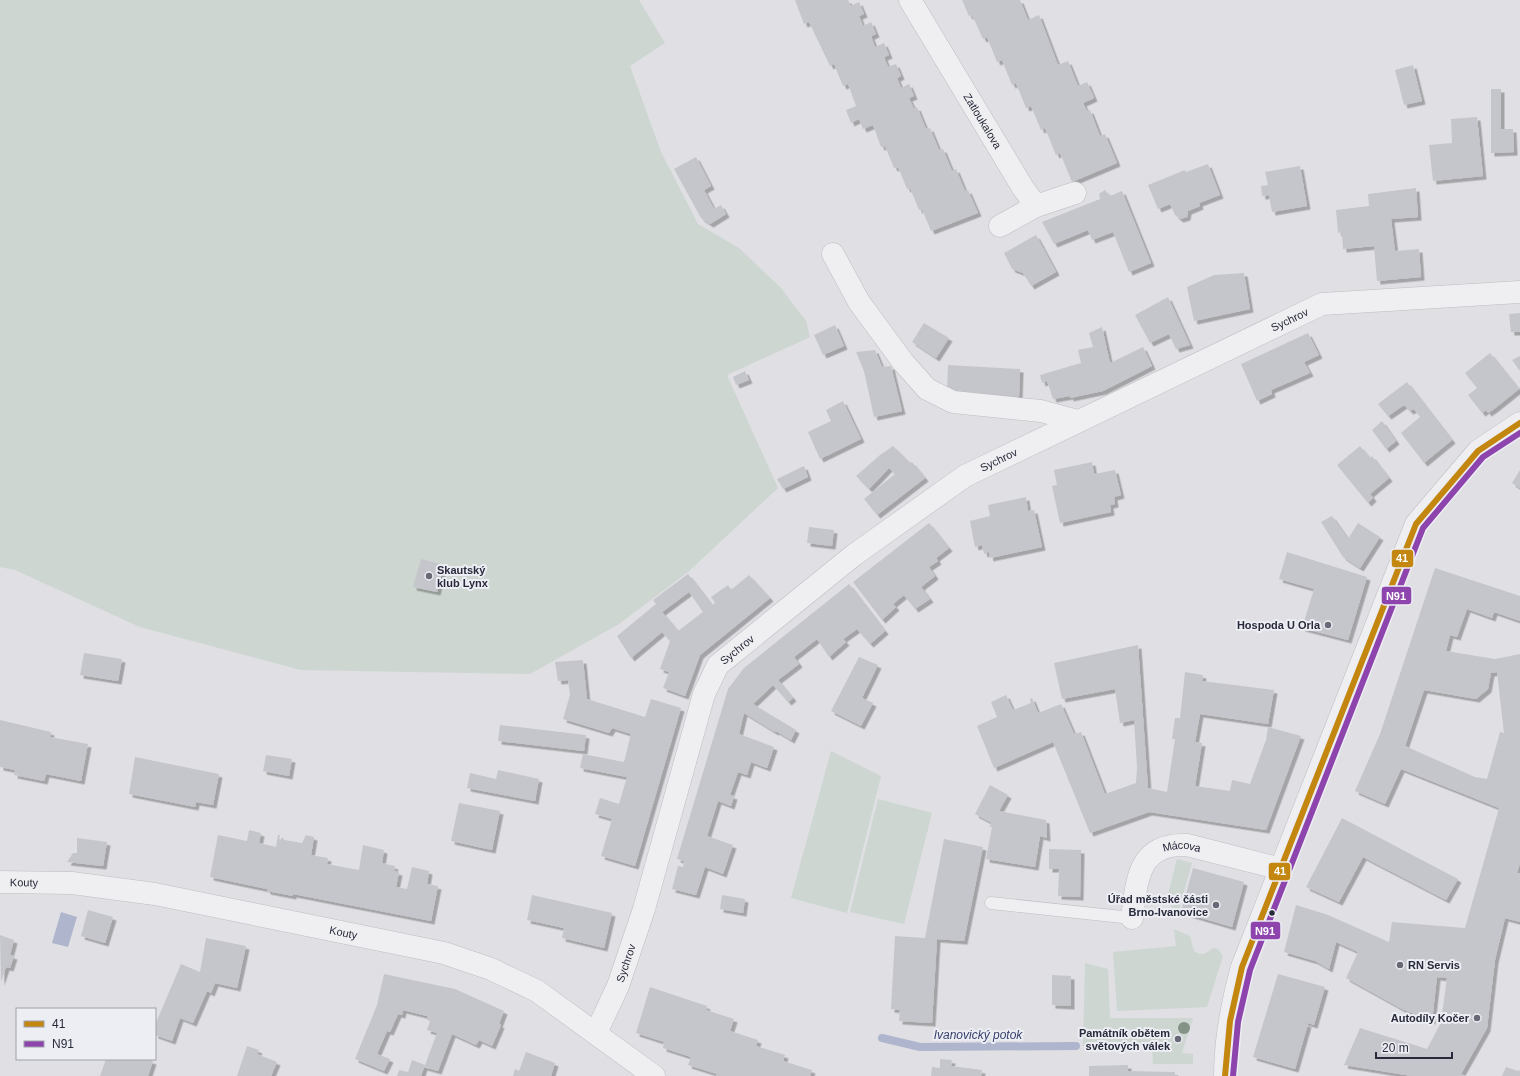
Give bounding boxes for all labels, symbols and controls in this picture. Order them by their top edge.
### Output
street label: Zatloukalova [961,91,1004,151]
street label: Sychrov [1269,305,1311,334]
street label: Sychrov [978,446,1020,474]
line badge: 41 [1391,549,1414,568]
text: 41 [1396,552,1408,564]
place label: Skautský klub Lynx [437,564,489,589]
marker: Skautský klub Lynx [424,571,434,581]
line badge: N91 [1381,586,1412,605]
text: N91 [1386,590,1406,602]
place label: Hospoda U Orla [1237,619,1321,631]
marker: Hospoda U Orla [1323,620,1333,630]
street label: Sychrov [718,632,757,667]
street label: Mácova [1161,839,1203,855]
line badge: 41 [1268,862,1291,881]
text: 41 [1274,865,1286,877]
street label: Kouty [10,876,39,889]
place label: Úřad městské části Brno-Ivanovice [1108,893,1208,918]
marker: Úřad městské části Brno-Ivanovice [1211,900,1221,910]
unlabelled marker [1267,908,1277,918]
line badge: N91 [1250,921,1281,940]
street label: Kouty [328,924,359,941]
text: N91 [1255,925,1275,937]
street label: Sychrov [614,942,638,984]
place label: RN Servis [1408,959,1460,971]
marker: RN Servis [1395,960,1405,970]
legend [16,1008,156,1060]
place label: Autodíly Kočer [1391,1012,1470,1024]
marker: Autodíly Kočer [1472,1013,1482,1023]
text: 41 [52,1017,66,1031]
place label: Památník obětem světových válek [1079,1027,1171,1052]
water label: Ivanovický potok [934,1028,1023,1042]
marker: Památník obětem světových válek [1173,1034,1183,1044]
scale bar [1376,1034,1452,1060]
text: N91 [52,1037,74,1051]
text: 20 m [1382,1041,1409,1055]

